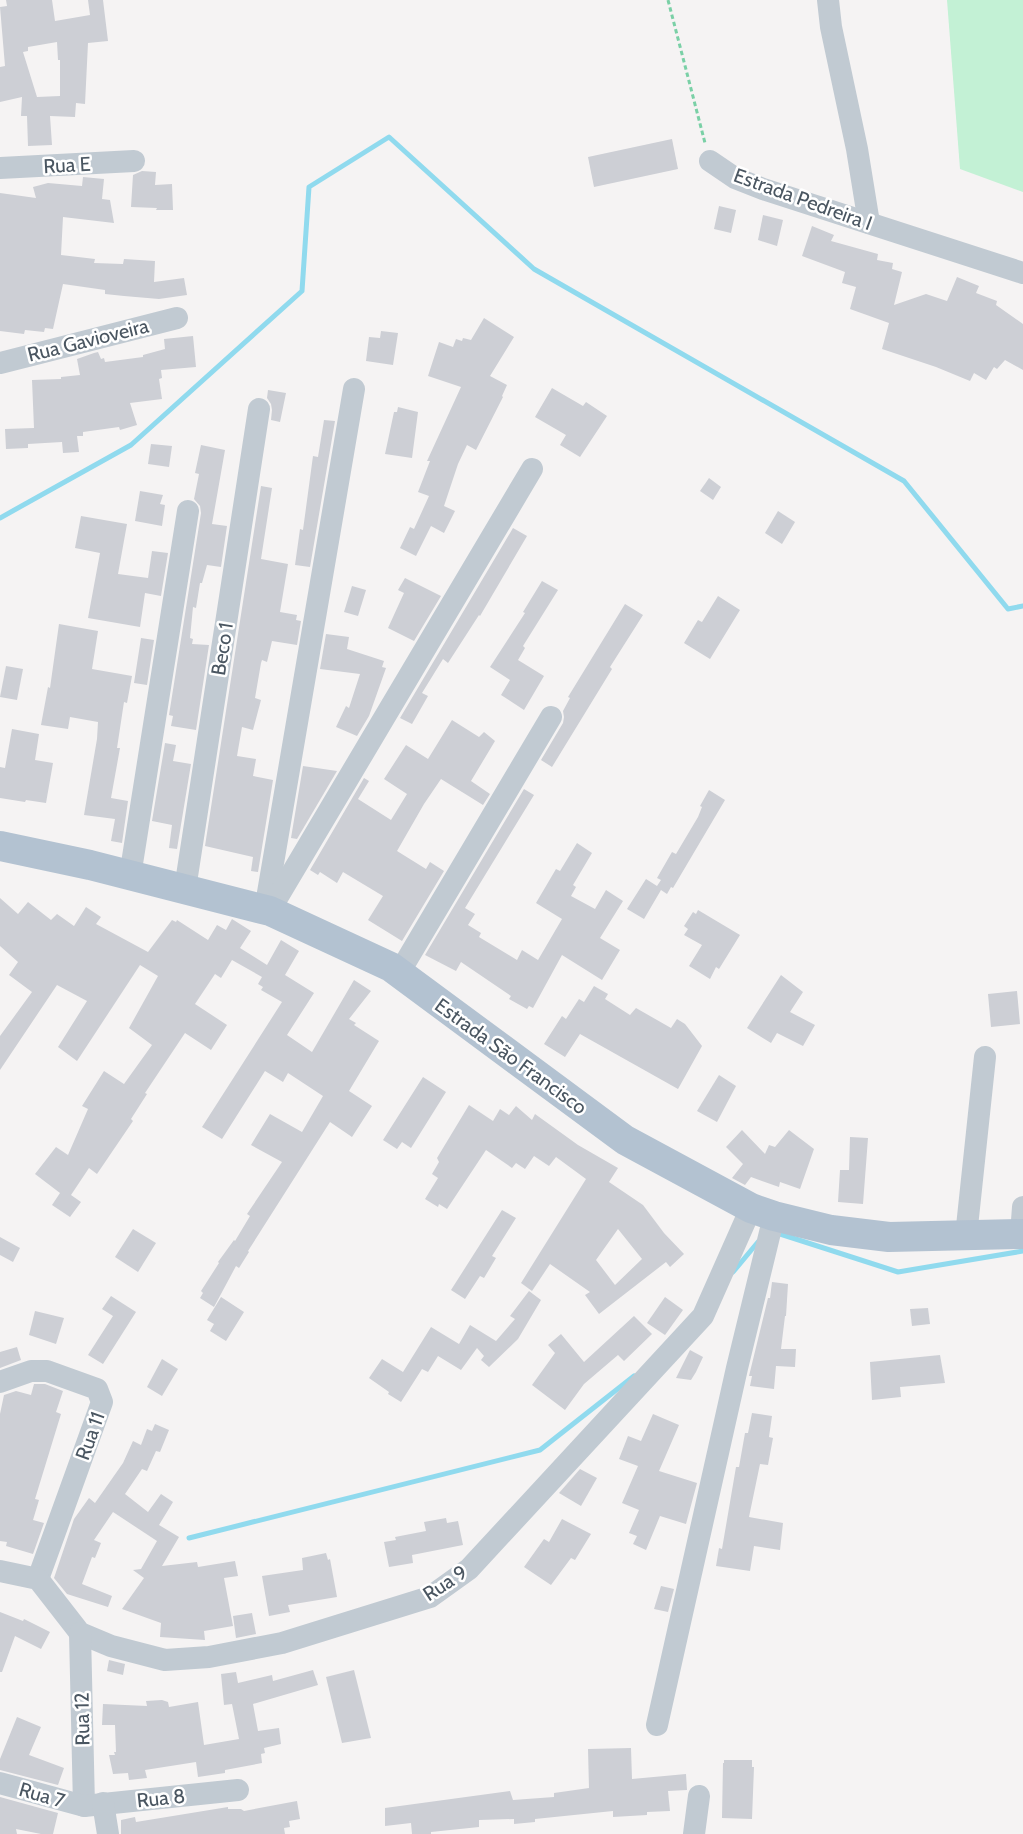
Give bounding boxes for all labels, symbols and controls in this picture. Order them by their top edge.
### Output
street label: Rua E [43,152,91,178]
street label: Estrada Pedreira I [731,163,875,235]
street label: Rua Gavioveira [25,313,151,367]
street label: Beco 1 [206,621,238,677]
street label: Estrada São Francisco [430,993,592,1119]
street label: Rua 11 [70,1409,110,1463]
street label: Rua 9 [418,1560,472,1606]
street label: Rua 12 [70,1692,94,1746]
street label: Rua 7 [16,1777,68,1813]
street label: Rua 8 [136,1784,186,1812]

